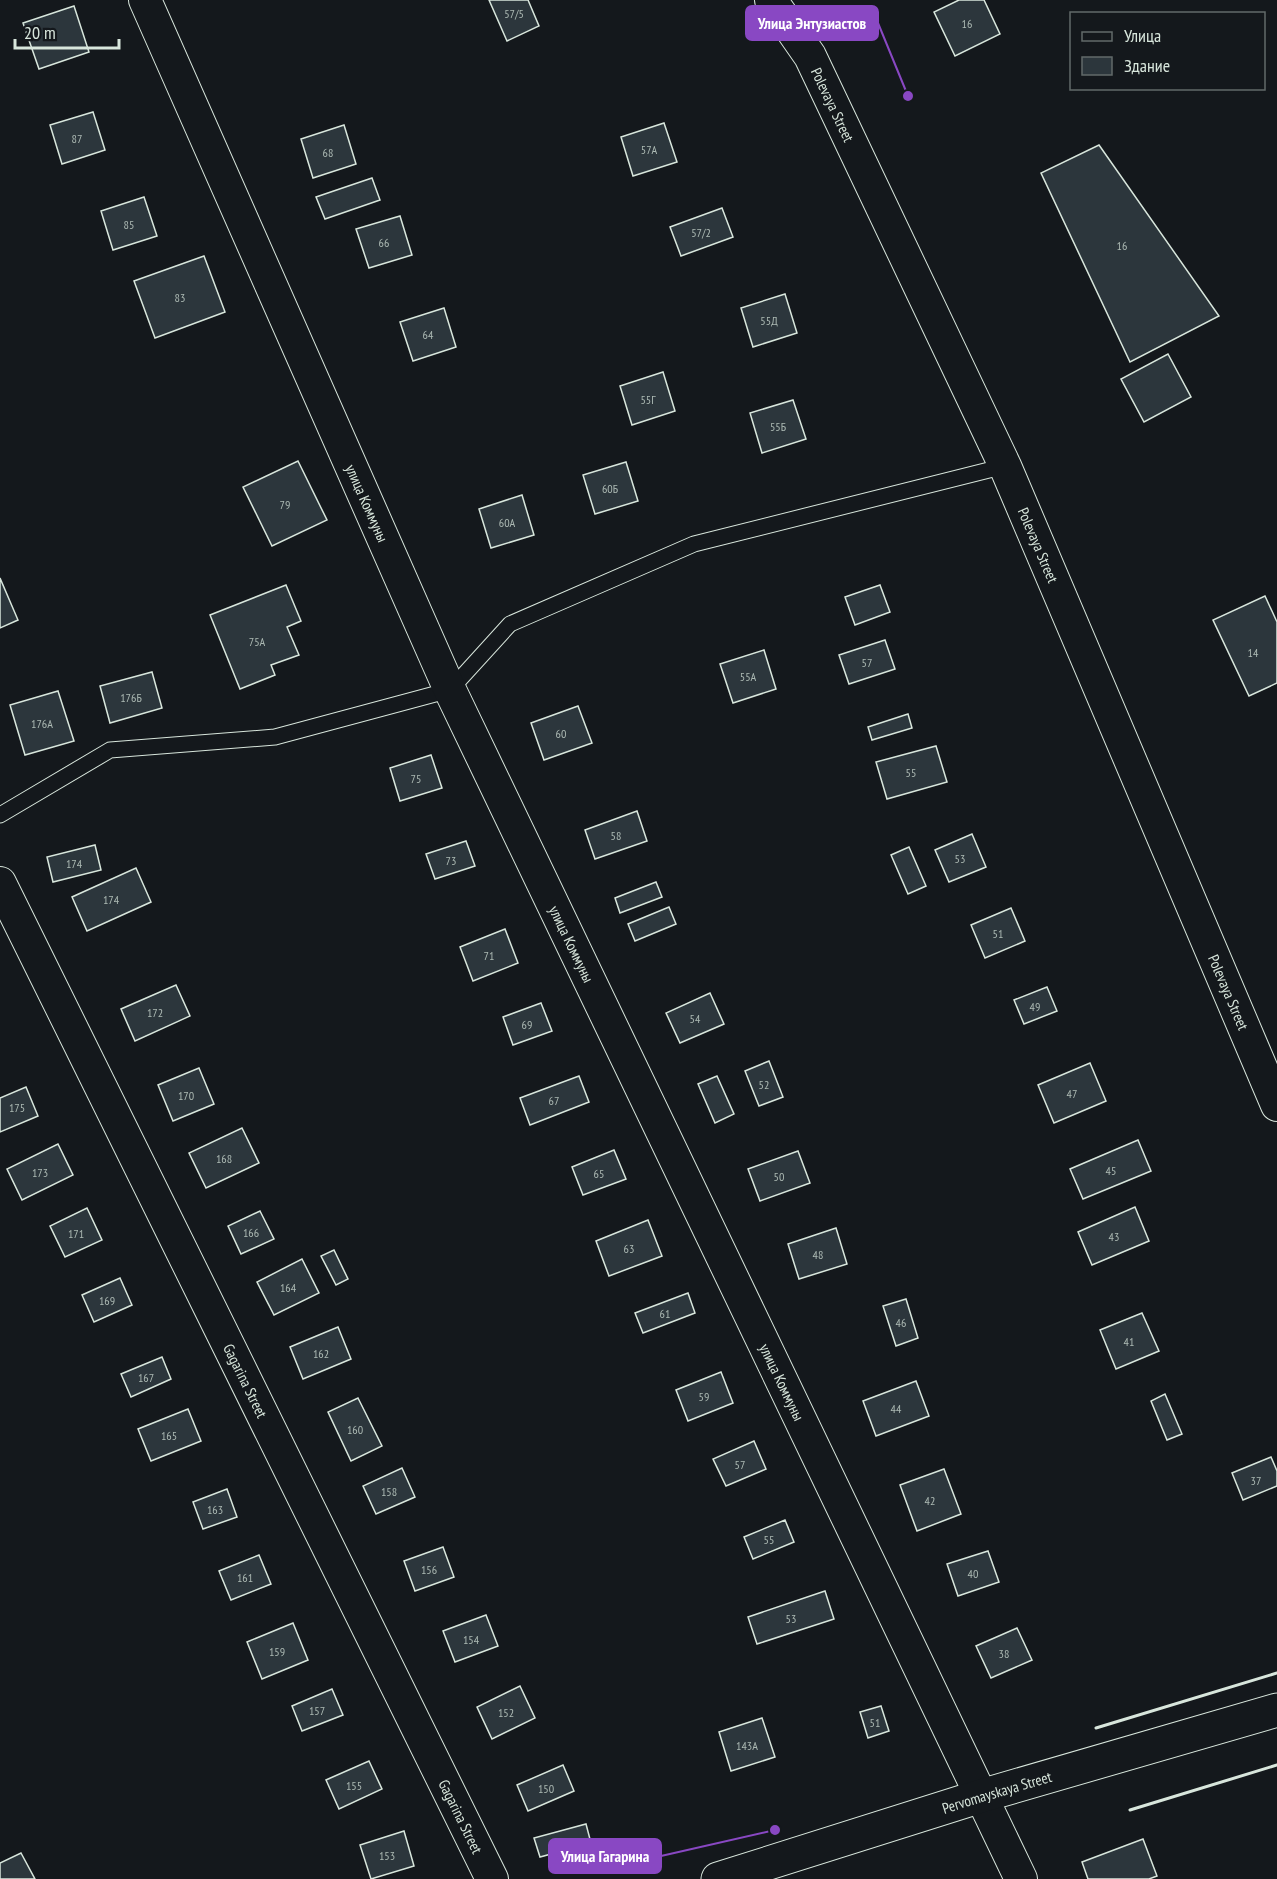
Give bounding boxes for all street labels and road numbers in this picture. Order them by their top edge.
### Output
street label: Polevaya Street [807,64,859,145]
street label: улица Коммуны [342,461,393,545]
street label: Polevaya Street [1014,504,1063,585]
street label: улица Коммуны [545,902,598,985]
street label: Polevaya Street [1205,952,1253,1033]
street label: Gagarina Street [220,1340,272,1421]
street label: улица Коммуны [756,1340,809,1424]
street label: Pervomayskaya Street [940,1767,1054,1817]
street label: Gagarina Street [435,1776,487,1856]

